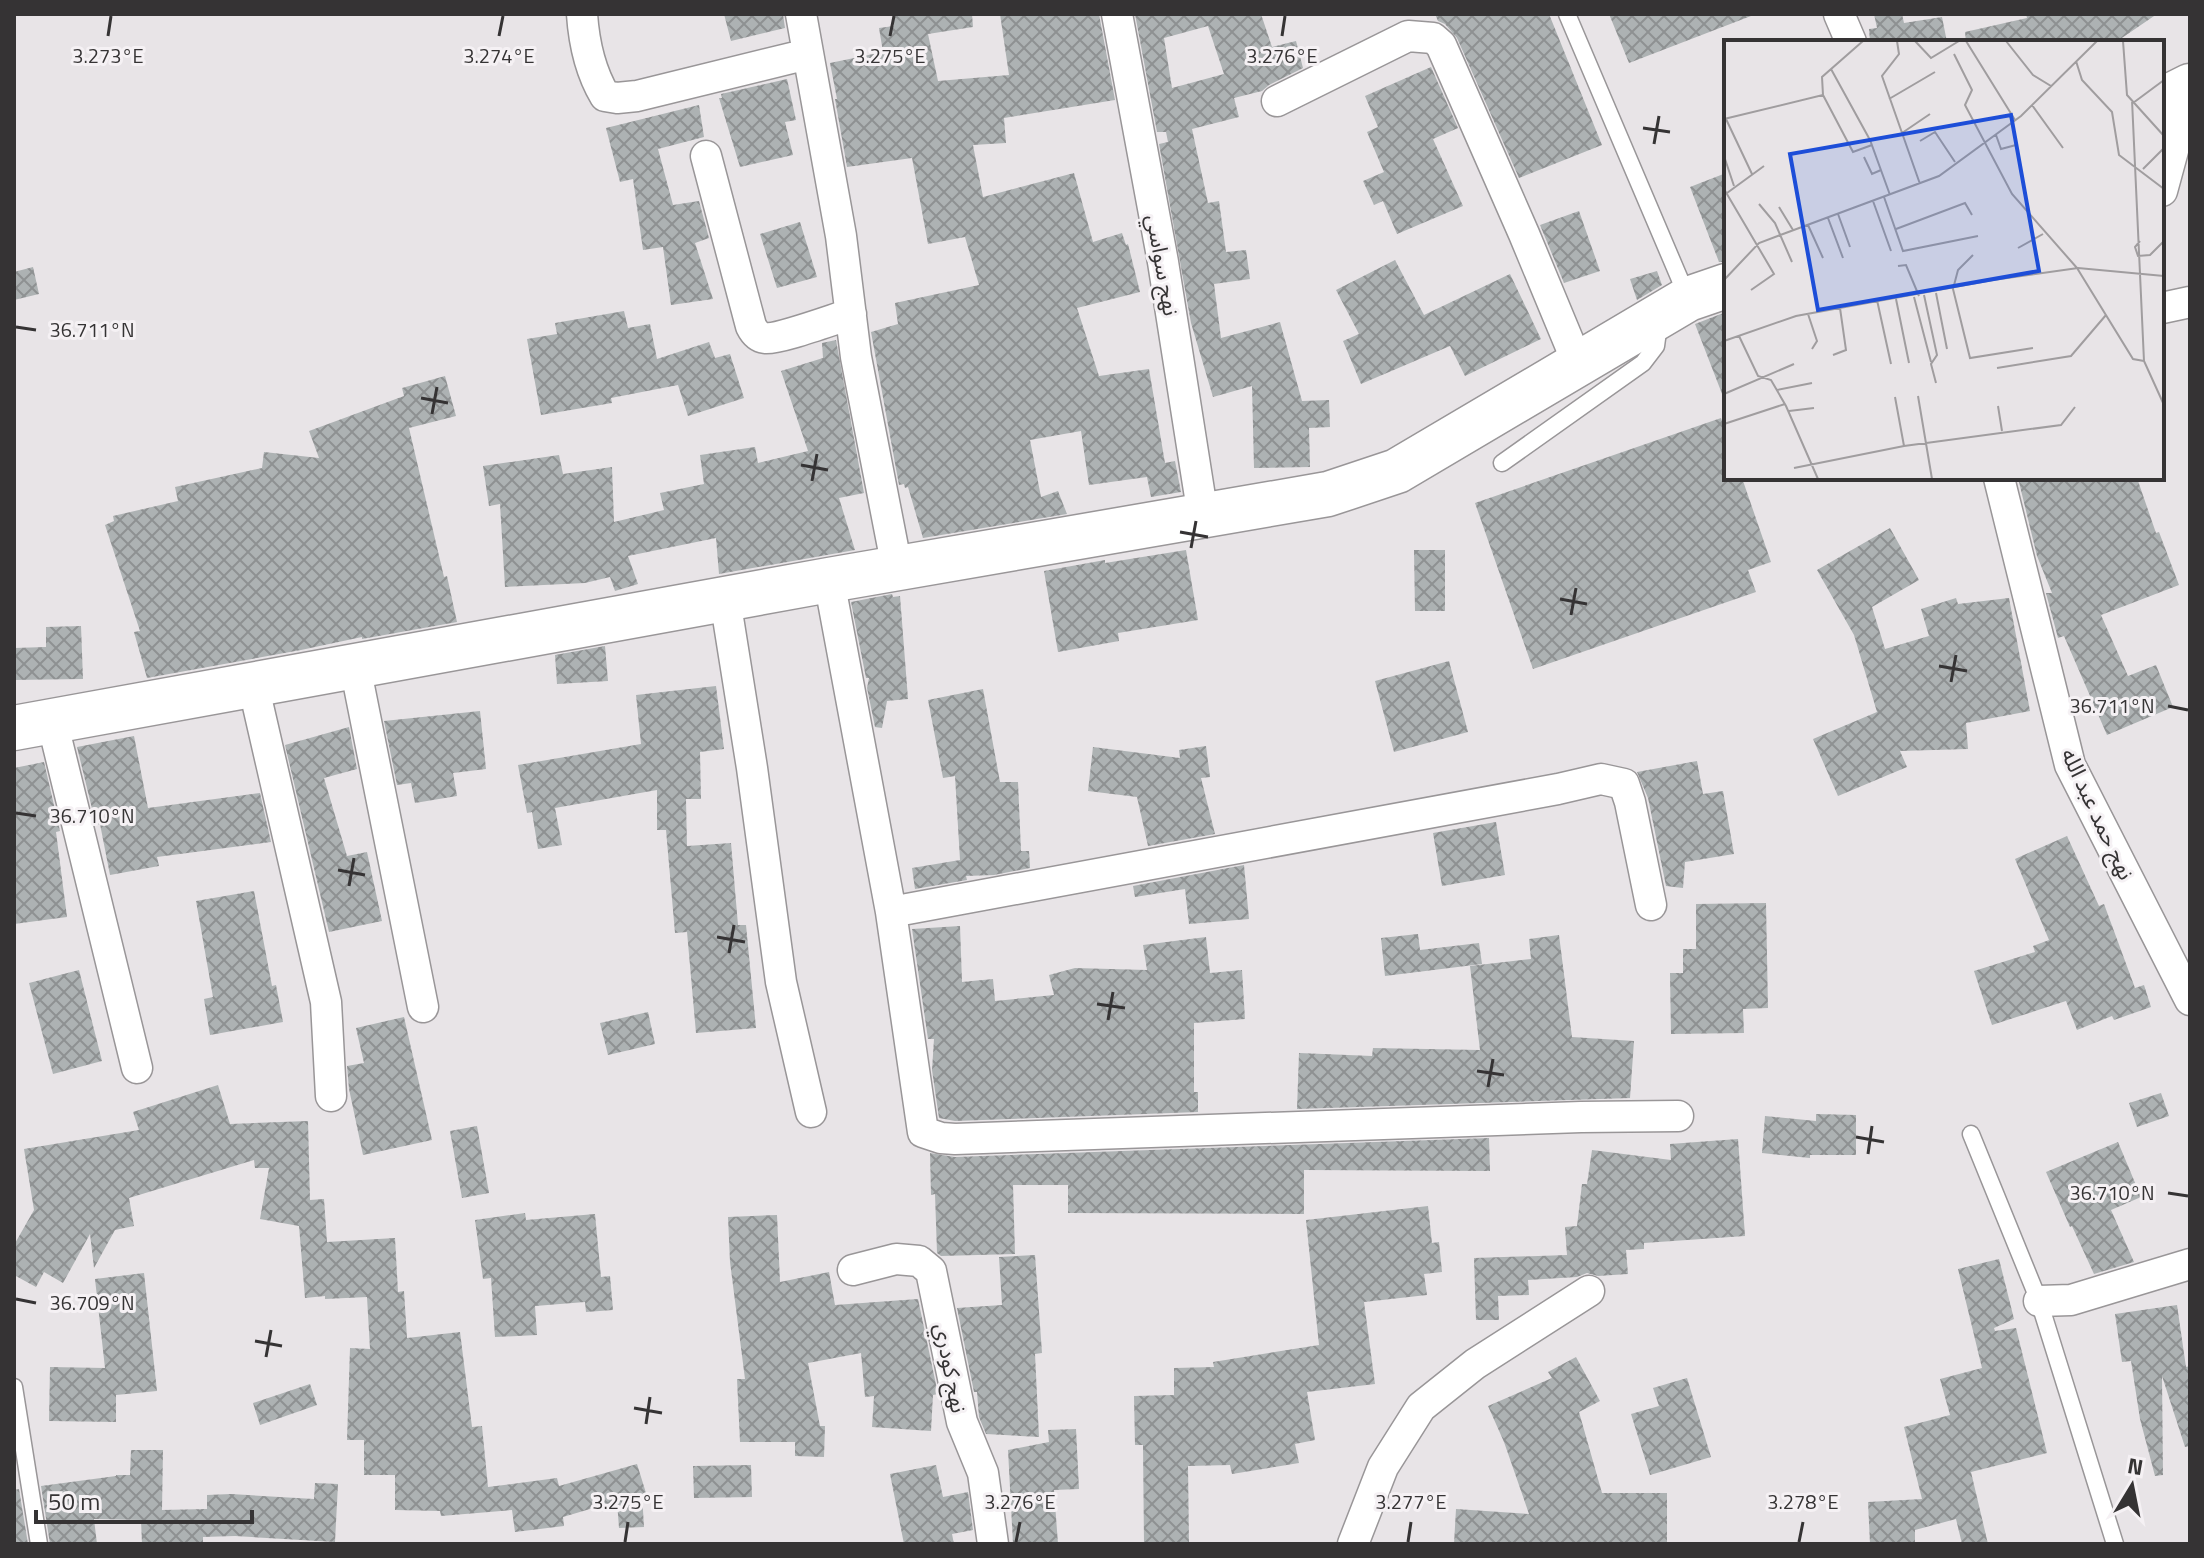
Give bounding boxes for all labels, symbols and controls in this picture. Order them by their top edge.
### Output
text: 3.273°E [72,40,144,71]
text: 3.274°E [463,40,535,71]
text: 3.275°E [854,40,926,71]
text: 3.276°E [1246,40,1318,71]
inset map [1724,40,2164,480]
street label: نهج سواسي [1137,212,1189,318]
text: 36.711°N [49,314,135,345]
text: 36.711°N [2069,690,2155,721]
street label: نهج حمد عبد الله [2053,743,2143,885]
text: 36.710°N [49,800,135,831]
text: 36.710°N [2069,1177,2155,1208]
text: 36.709°N [49,1287,135,1318]
street label: نهج كودري [926,1320,976,1416]
north arrow [2092,1446,2172,1526]
text: N [2125,1448,2146,1484]
scale bar [36,1474,252,1524]
text: 50 m [48,1483,100,1519]
text: 3.275°E [592,1486,664,1517]
text: 3.276°E [984,1486,1056,1517]
text: 3.277°E [1375,1486,1447,1517]
text: 3.278°E [1767,1486,1839,1517]

